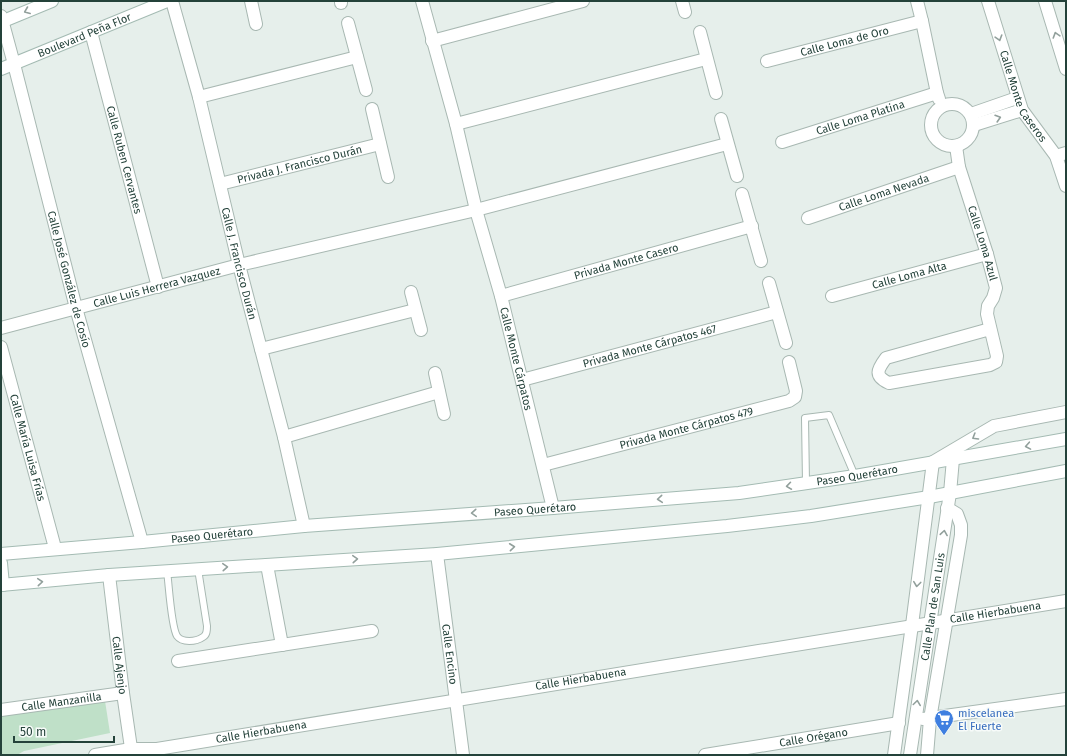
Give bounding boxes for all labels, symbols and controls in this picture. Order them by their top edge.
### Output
one-way arrow [23,7,30,15]
street label: Boulevard Peña Flor [36,10,134,60]
street label: Calle Loma de Oro [799,23,890,59]
one-way arrow [1052,32,1061,39]
one-way arrow [994,35,1003,42]
street label: Calle Monte Caseros [997,49,1050,144]
street label: Calle Loma Platina [814,97,906,137]
street label: Calle Ruben Cervantes [104,104,145,215]
one-way arrow [994,114,1001,122]
street label: Privada J. Francisco Durán [236,142,363,186]
street label: Calle Loma Nevada [837,171,931,214]
street label: Calle Loma Azul [965,204,1000,282]
street label: Calle J. Francisco Durán [219,206,260,321]
street label: Calle José González de Cosío [45,210,93,349]
street label: Privada Monte Casero [573,240,680,282]
street label: Calle Loma Alta [871,259,948,291]
street label: Calle Luis Herrera Vazquez [92,264,222,310]
street label: Calle Monte Cárpatos [497,306,535,411]
street label: Privada Monte Cárpatos 467 [581,322,718,370]
street label: Calle María Luisa Frías [7,393,49,502]
street label: Privada Monte Cárpatos 479 [618,404,755,451]
one-way arrow [972,432,979,439]
one-way arrow [1024,441,1031,449]
street label: Paseo Querétaro [815,462,899,488]
one-way arrow [786,481,792,490]
one-way arrow [657,495,663,504]
street label: Paseo Querétaro [494,500,577,519]
one-way arrow [471,509,477,518]
street label: Paseo Querétaro [171,525,254,546]
one-way arrow [939,529,947,536]
one-way arrow [509,542,516,551]
street label: Calle Plan de San Luis [918,552,947,662]
one-way arrow [352,555,358,563]
one-way arrow [222,563,228,572]
one-way arrow [37,577,43,586]
one-way arrow [913,581,922,587]
street label: Calle Hierbabuena [949,598,1042,626]
street label: Calle Encino [440,623,460,685]
street label: Calle Ajenjo [110,635,130,695]
street label: Calle Hierbabuena [534,665,627,692]
street label: Calle Manzanilla [20,690,102,714]
one-way arrow [912,699,921,706]
place label: miscelanea El Fuerte [958,707,1014,733]
supermarket icon: miscelanea El Fuerte [933,708,955,736]
scale bar [14,718,114,744]
street label: Calle Hierbabuena [215,718,308,746]
text: 50 m [20,725,46,739]
street label: Calle Orégano [778,725,849,749]

